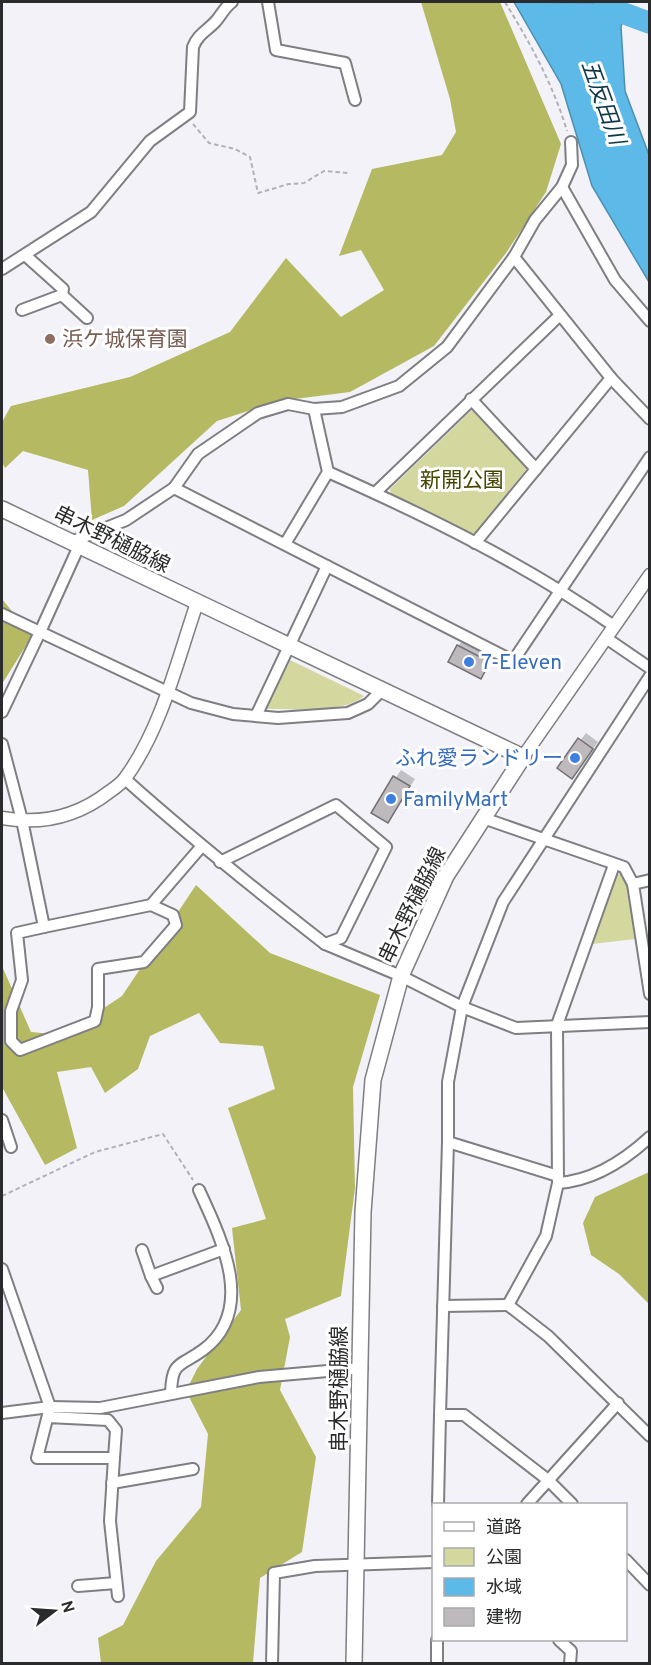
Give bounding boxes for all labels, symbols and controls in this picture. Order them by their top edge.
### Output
water label: 五反田川 [574,57,630,151]
place label: 浜ケ城保育園 [62,327,188,354]
marker: 浜ケ城保育園 [43,332,57,346]
park label: 新開公園 [420,468,504,495]
street label: 串木野樋脇線 [49,501,174,580]
place label: 7-Eleven [481,650,562,677]
marker: 7-Eleven [462,655,476,669]
place label: ふれ愛ランドリー [395,746,563,773]
marker: ふれ愛ランドリー [568,751,582,765]
place label: FamilyMart [403,787,508,814]
marker: FamilyMart [384,792,398,806]
street label: 串木野樋脇線 [374,843,453,968]
street label: 串木野樋脇線 [327,1326,354,1452]
legend [432,1503,627,1641]
text: 道路 [486,1517,522,1540]
text: 公園 [486,1547,522,1570]
text: 水域 [486,1577,522,1600]
north arrow [24,1581,84,1641]
text: N [55,1599,78,1616]
text: 建物 [486,1607,522,1630]

